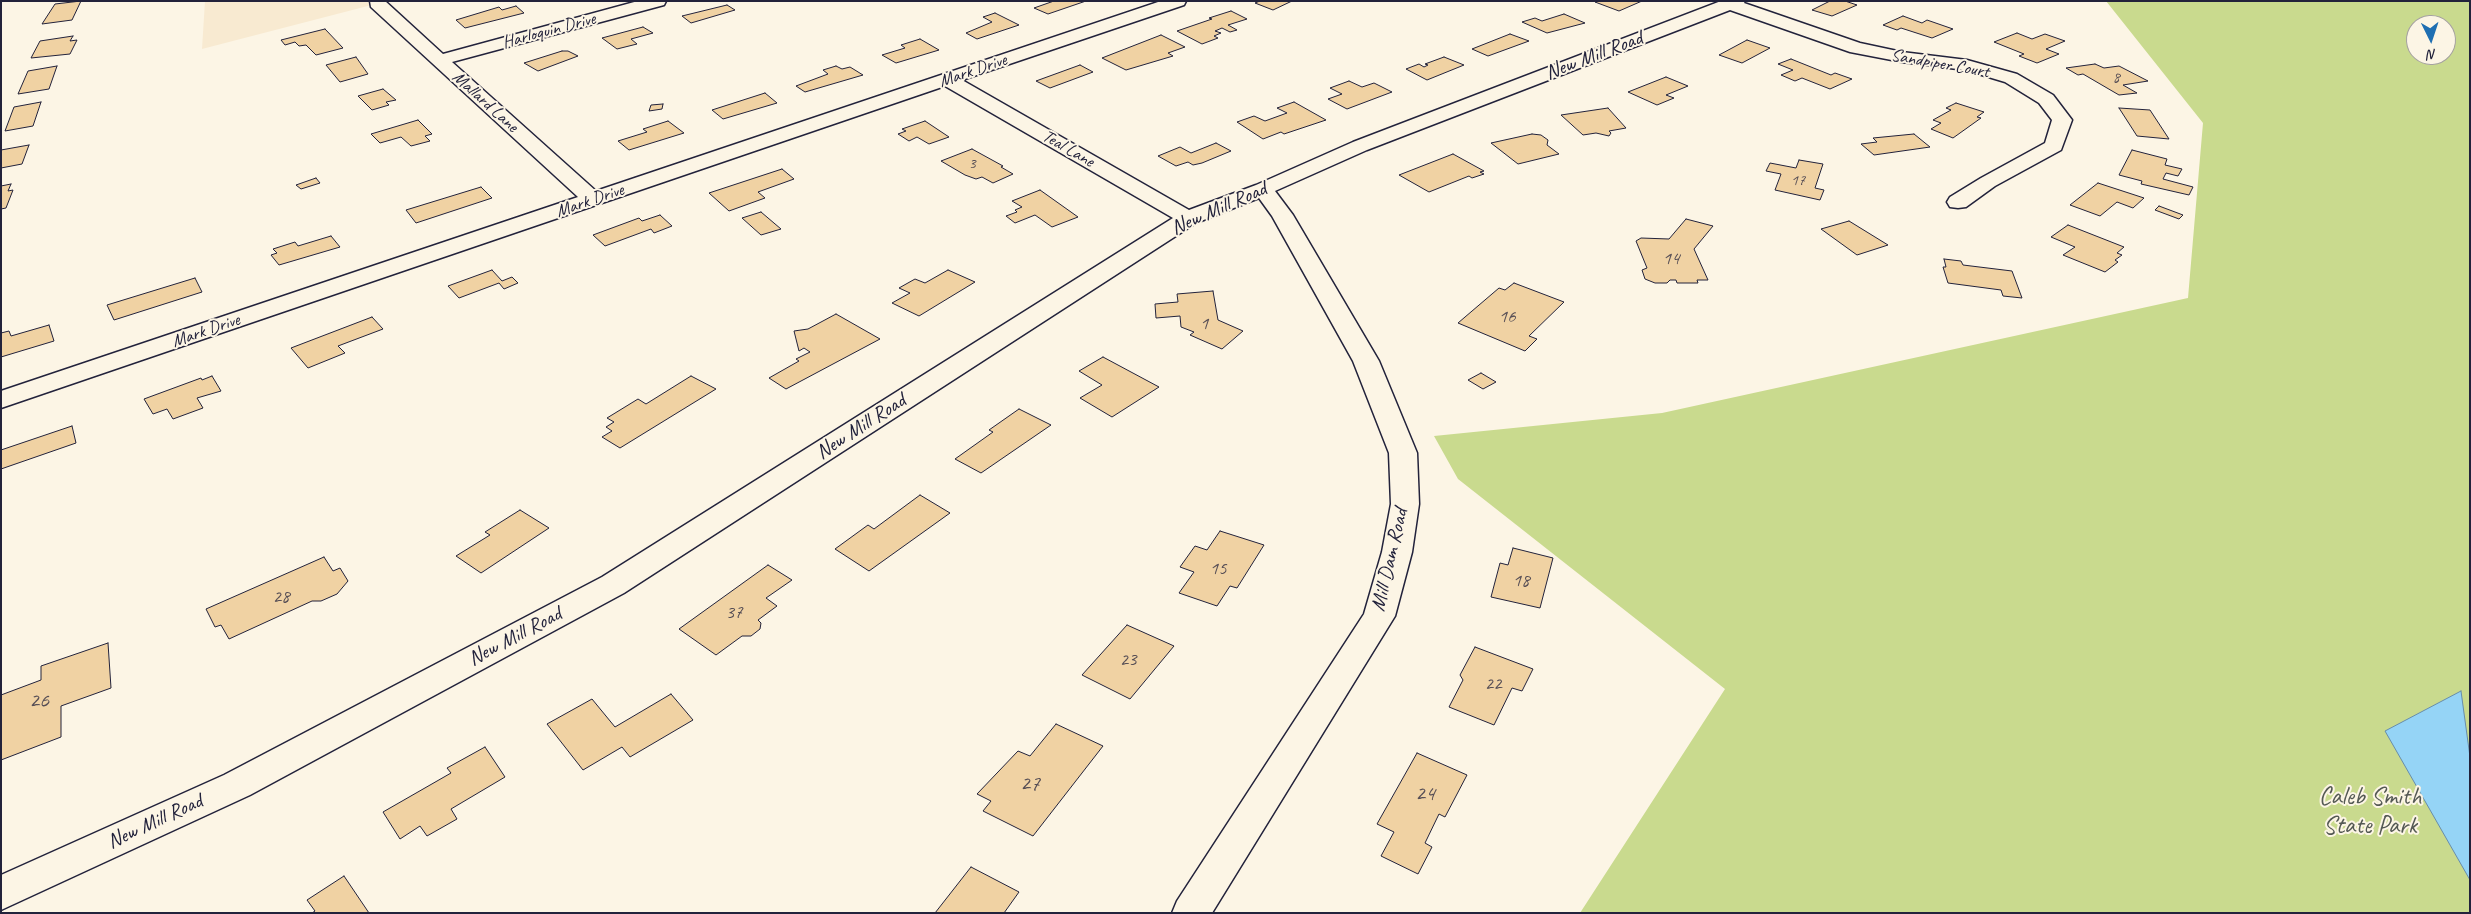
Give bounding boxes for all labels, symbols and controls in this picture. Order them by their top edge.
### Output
street label: Harloquin Drive [500,8,598,54]
north arrow [2406,15,2456,65]
street label: New Mill Road [1542,26,1646,86]
street label: Sandpiper Court [1889,45,1991,83]
text: N [2427,46,2437,63]
street label: Mark Drive [936,49,1010,93]
street label: Mallard Lane [447,67,523,137]
house number: 8 [2112,68,2120,88]
street label: Teal Lane [1038,126,1098,172]
house number: 3 [968,154,976,174]
house number: 17 [1791,171,1805,191]
street label: New Mill Road [1167,177,1271,241]
street label: Mark Drive [553,179,627,223]
house number: 14 [1662,248,1680,270]
house number: 16 [1498,306,1516,328]
street label: Mark Drive [169,309,243,353]
house number: 1 [1200,313,1208,335]
street label: New Mill Road [811,389,911,465]
street label: Mill Dam Road [1366,506,1414,614]
house number: 15 [1209,558,1227,580]
house number: 18 [1512,570,1530,592]
house number: 28 [272,586,290,608]
street label: New Mill Road [464,602,566,672]
house number: 37 [725,602,743,624]
house number: 23 [1119,649,1137,671]
house number: 22 [1484,673,1502,695]
house number: 26 [29,688,49,714]
house number: 27 [1020,771,1040,797]
house number: 24 [1415,781,1435,807]
park label: Caleb Smith State Park [2319,782,2421,841]
street label: New Mill Road [103,789,207,855]

